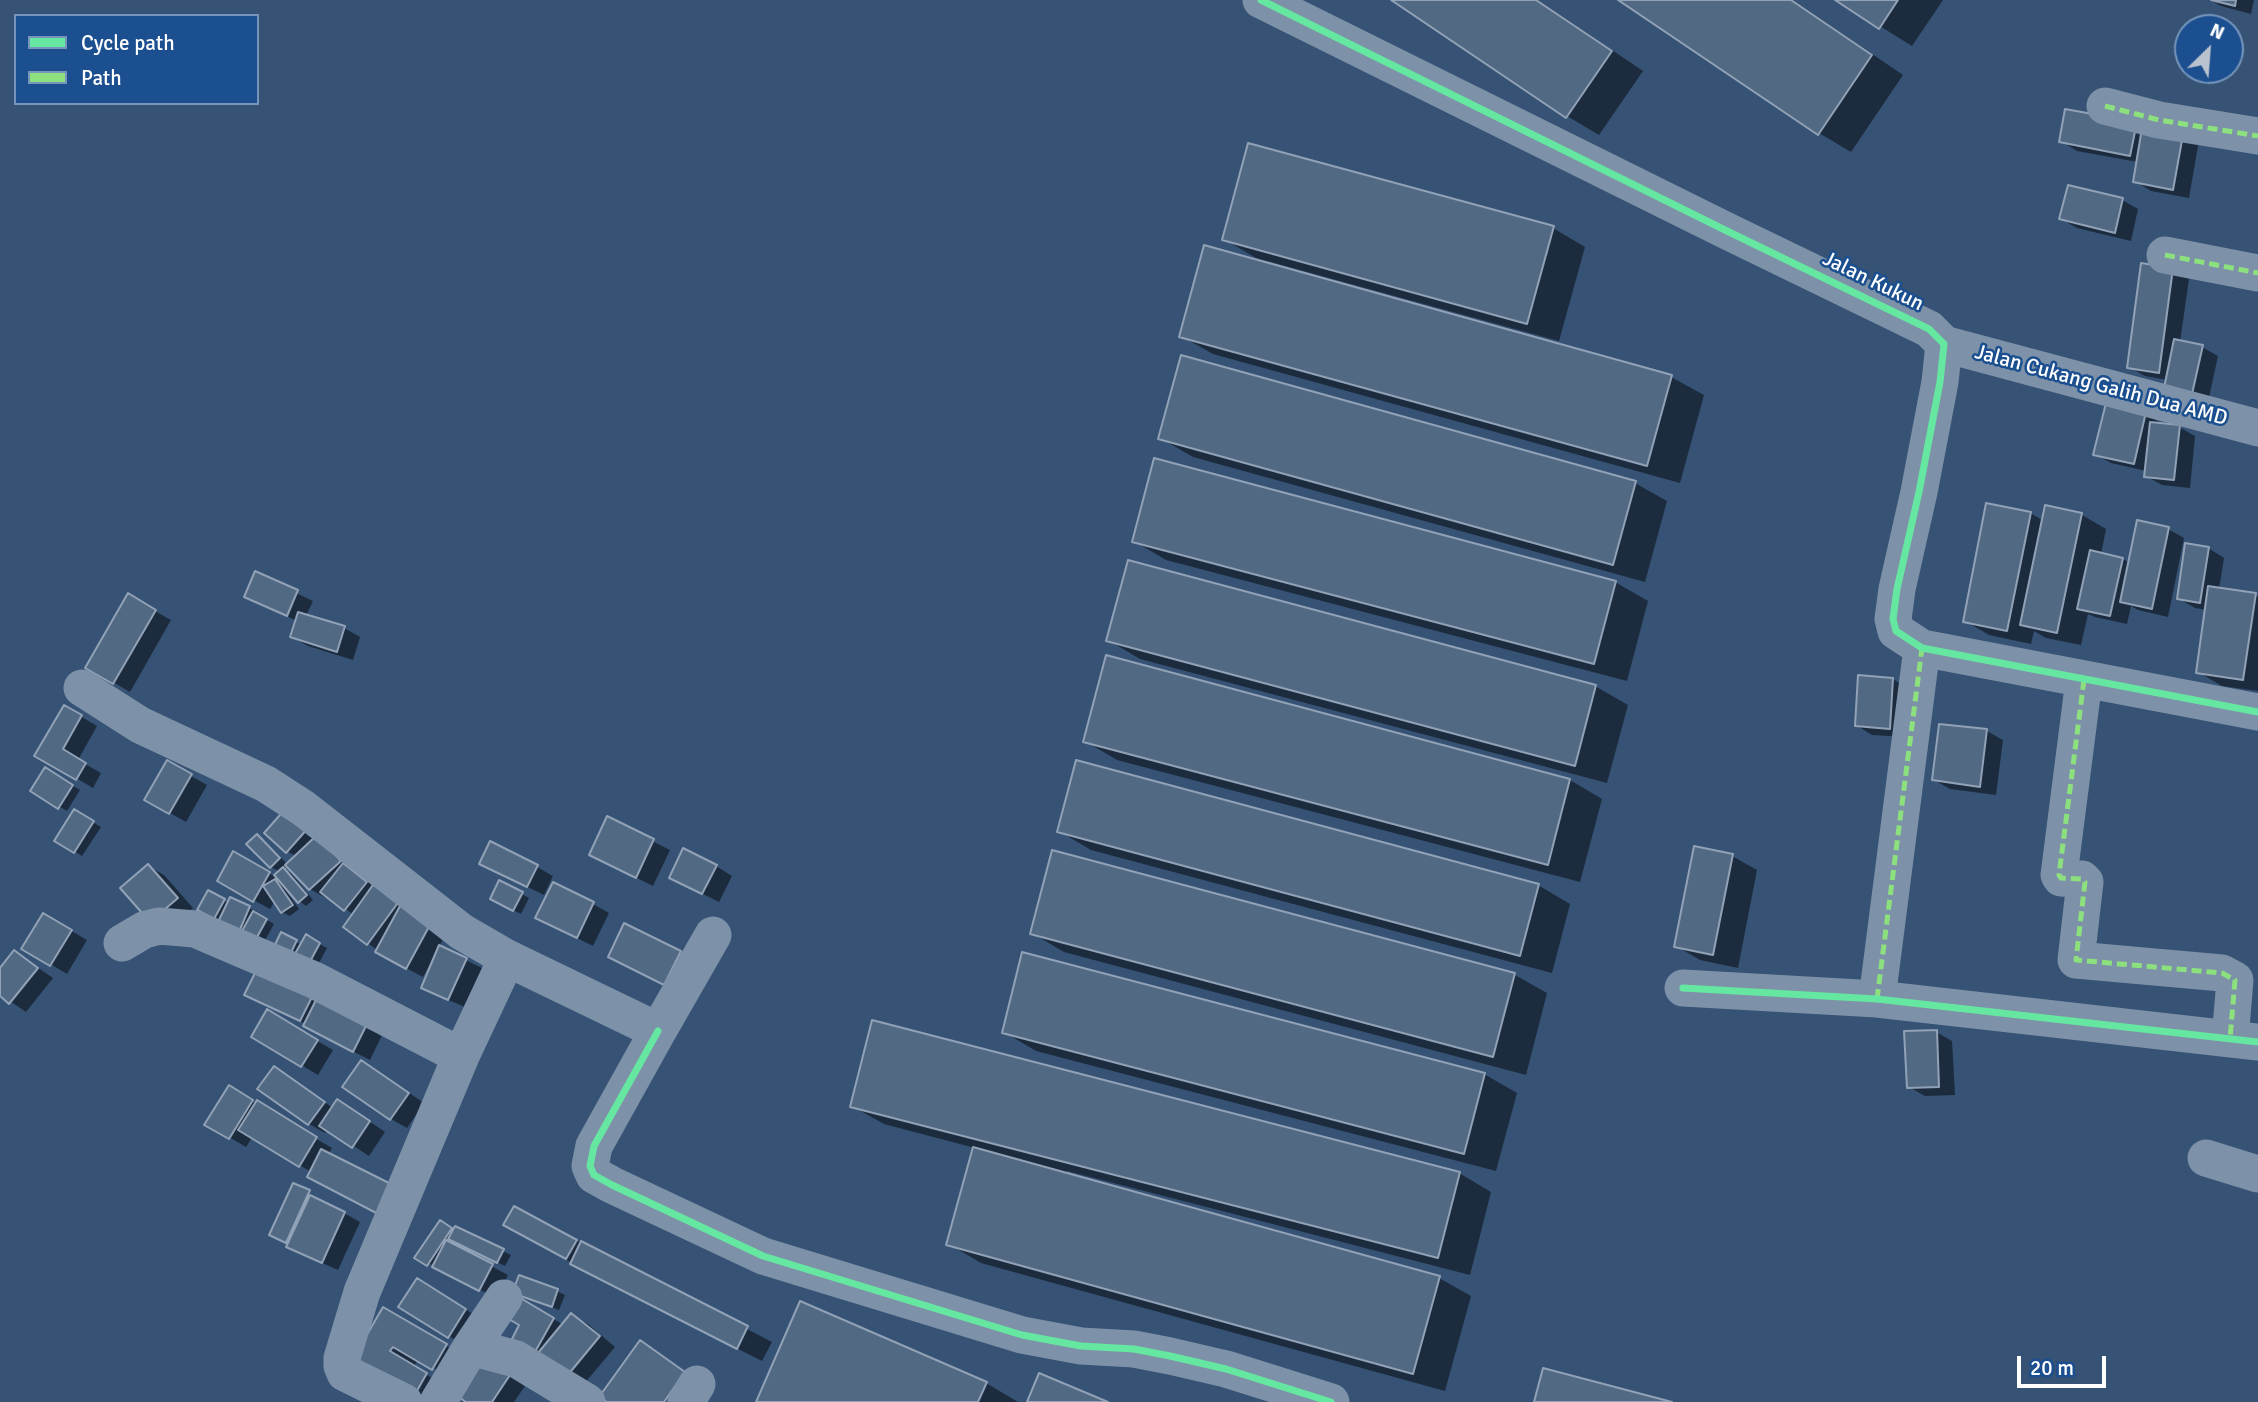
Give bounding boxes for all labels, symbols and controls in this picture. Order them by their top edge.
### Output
legend [14,14,259,105]
north arrow [2174,14,2244,84]
text: N [2206,18,2228,45]
text: Cycle path [81,30,175,56]
text: Path [81,65,122,91]
street label: Jalan Kukun [1818,247,1928,317]
street label: Jalan Cukang Galih Dua AMD [1972,340,2230,432]
scale bar [2020,1342,2109,1386]
text: 20 m [2030,1355,2074,1381]

